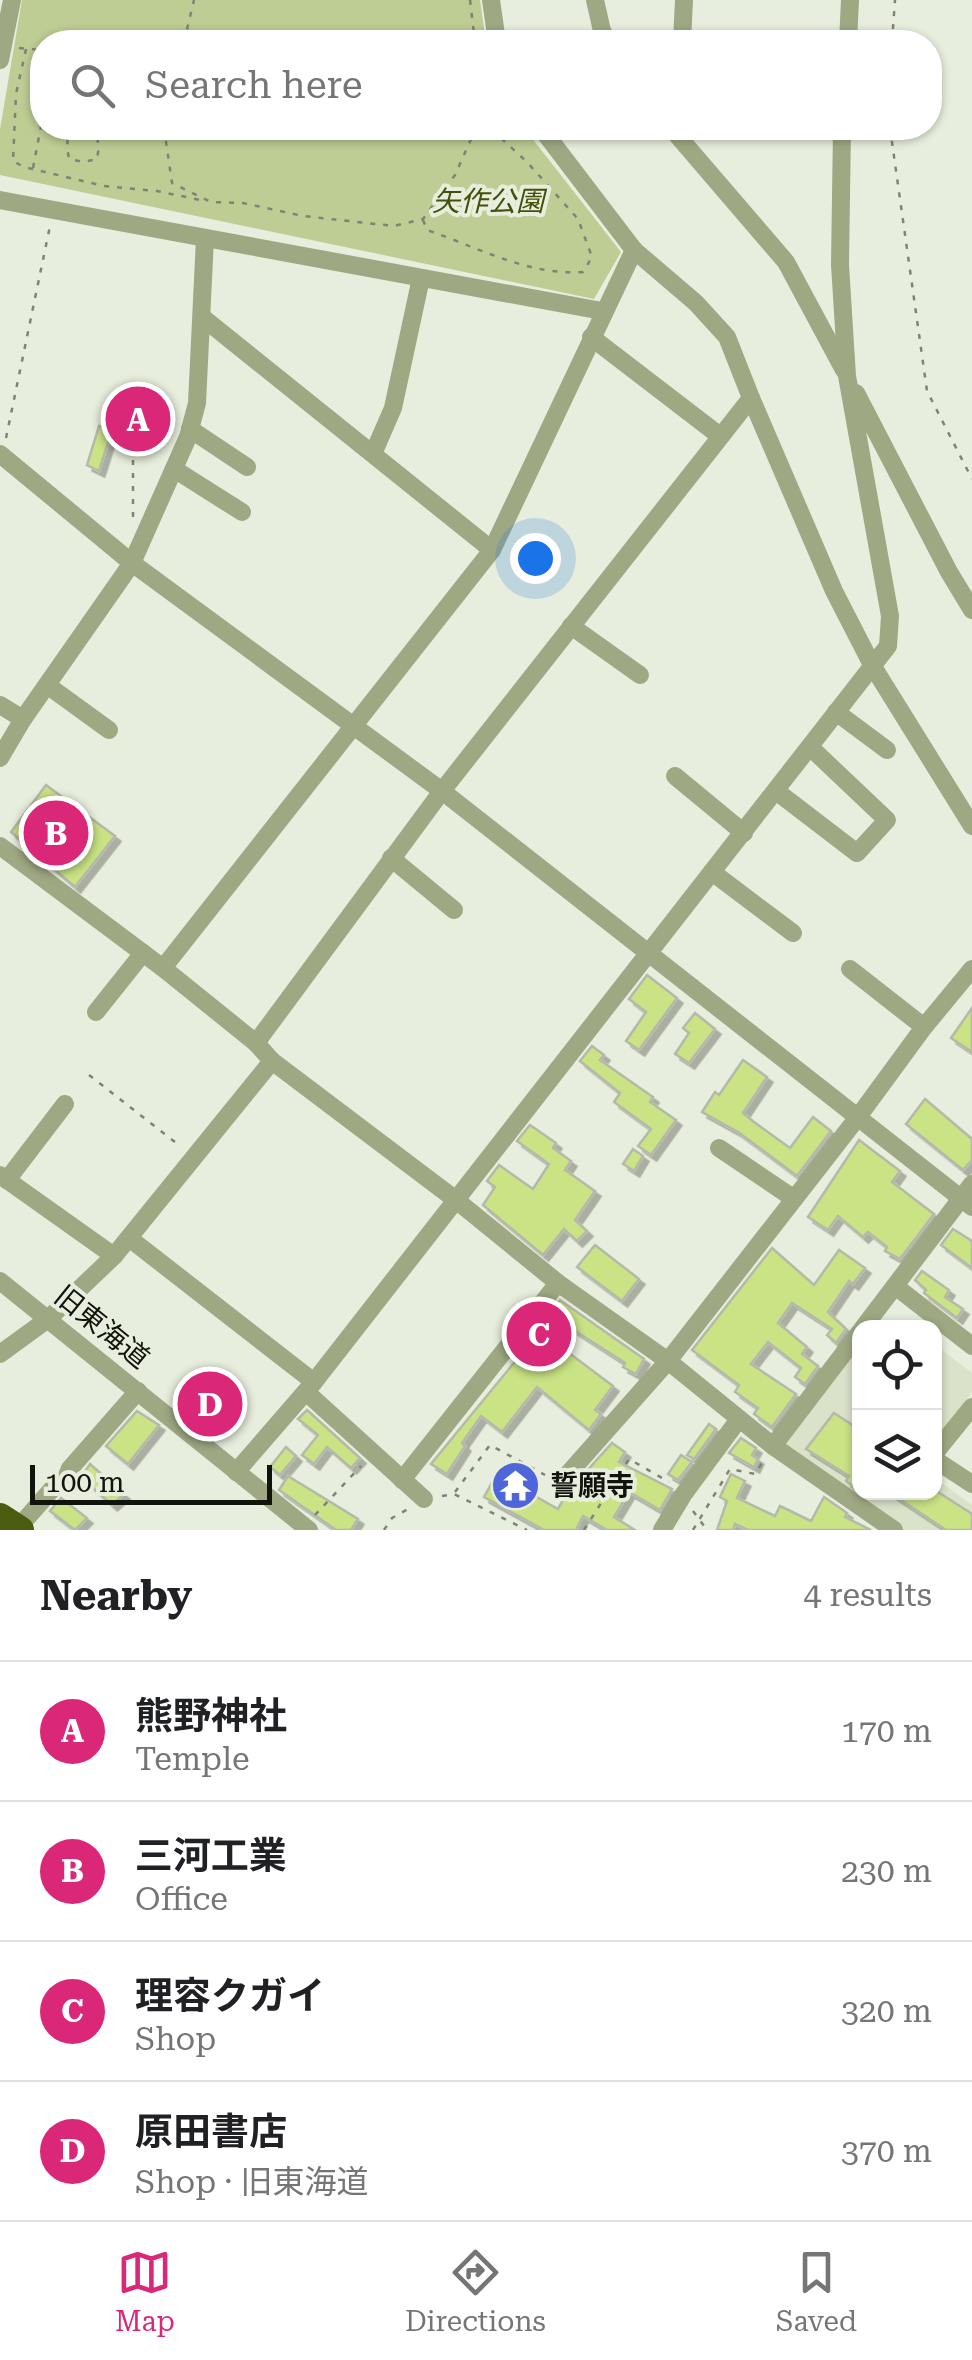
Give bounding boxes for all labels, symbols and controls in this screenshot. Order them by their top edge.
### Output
search box [30,30,942,140]
icon: search [65,58,120,113]
text: Search here [145,63,363,107]
park label: 矢作公園 [432,185,548,218]
pin: A [106,382,170,456]
your location [510,533,561,584]
pin: B [23,796,88,870]
street label: 旧東海道 [48,1279,156,1375]
pin: C [506,1296,572,1372]
map controls [852,1320,942,1500]
button: locate [852,1320,942,1410]
pin: D [178,1366,242,1442]
button: layers [852,1410,942,1500]
temple icon: 誓願寺 [489,1459,541,1511]
scale bar [30,1460,272,1504]
text: 100 m [45,1466,125,1499]
place label: 誓願寺 [550,1469,634,1502]
text: Nearby [40,1571,192,1620]
text: 4 results [804,1576,932,1614]
text: 熊野神社 [135,1694,287,1738]
text: A [61,1712,84,1750]
text: 170 m [841,1712,932,1750]
text: Temple [135,1740,249,1778]
text: 三河工業 [135,1834,287,1878]
text: B [61,1852,84,1890]
text: 230 m [841,1852,932,1890]
text: Office [135,1880,228,1918]
text: 理容クガイ [135,1974,325,2018]
text: C [61,1992,84,2030]
text: 320 m [841,1992,932,2030]
text: Shop [135,2020,216,2058]
text: 原田書店 [135,2110,287,2154]
text: D [60,2132,85,2170]
text: 370 m [841,2132,932,2170]
text: Shop · 旧東海道 [135,2163,368,2201]
tab: Map [115,2245,175,2338]
tab: Directions [405,2245,546,2338]
tab: Saved [776,2245,857,2338]

